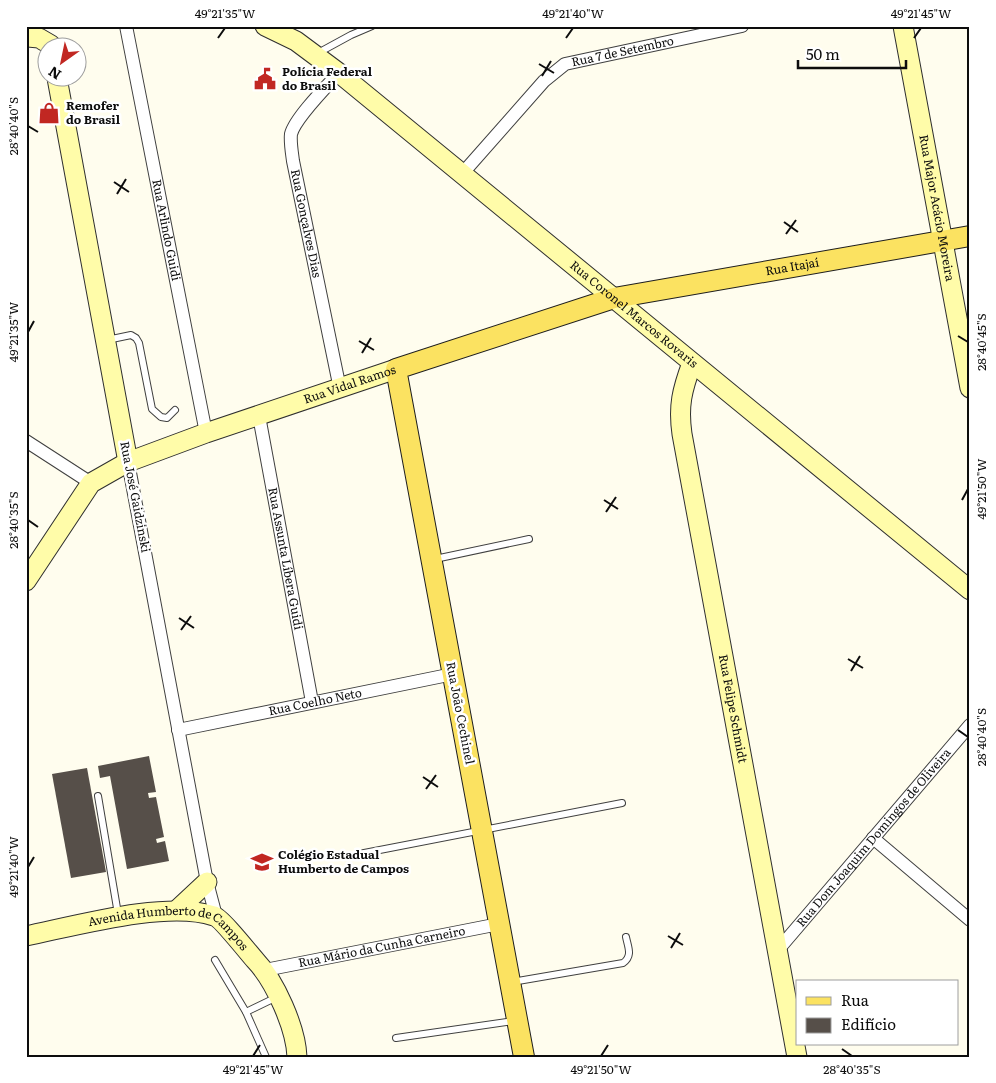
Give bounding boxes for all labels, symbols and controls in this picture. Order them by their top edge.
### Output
text: 49°21'35"W [195,4,255,22]
text: 49°21'40"W [542,4,604,22]
text: 49°21'45"W [891,4,951,22]
street label: Rua 7 de Setembro [570,31,675,70]
north arrow [38,38,88,88]
scale bar [798,38,906,70]
text: 50 m [806,42,840,65]
text: N [44,62,65,85]
place label: Polícia Federal do Brasil [282,62,373,94]
public building icon: Polícia Federal do Brasil [252,66,278,92]
place label: Remofer do Brasil [66,96,121,128]
text: 28°40'40"S [4,97,22,155]
shop icon: Remofer do Brasil [36,100,62,126]
street label: Rua Major Acácio Moreira [915,133,960,283]
street label: Rua Gonçalves Dias [287,167,327,280]
street label: Rua Arlindo Guidi [148,178,186,282]
street label: Rua Itajaí [764,252,820,280]
street label: Rua Coronel Marcos Rovaris [566,256,703,372]
text: 49°21'35"W [4,302,22,362]
text: 28°40'45"S [972,313,990,371]
street label: Rua Vidal Ramos [301,360,398,408]
street label: Rua José Gaidzinski [116,440,156,554]
text: 49°21'50"W [972,458,990,520]
street label: Rua Assunta Líbera Guidi [264,486,308,631]
text: 28°40'35"S [4,491,22,549]
street label: Rua Felipe Schmidt [715,653,753,765]
street label: Rua João Cechinel [442,660,480,766]
street label: Rua Coelho Neto [267,683,363,719]
text: 28°40'40"S [972,708,990,766]
street label: Rua Dom Joaquim Domingos de Oliveira [792,743,955,930]
text: 49°21'40"W [4,836,22,898]
place label: Colégio Estadual Humberto de Campos [278,845,409,877]
school or university icon: Colégio Estadual Humberto de Campos [249,849,275,875]
street label: Avenida Humberto de Campos [86,901,254,954]
street label: Rua Mário da Cunha Carneiro [297,921,467,971]
legend [796,980,958,1046]
text: Rua [841,988,870,1011]
text: Edifício [841,1012,896,1035]
text: 49°21'45"W [223,1060,283,1078]
text: 49°21'50"W [570,1060,632,1078]
text: 28°40'35"S [823,1060,881,1078]

